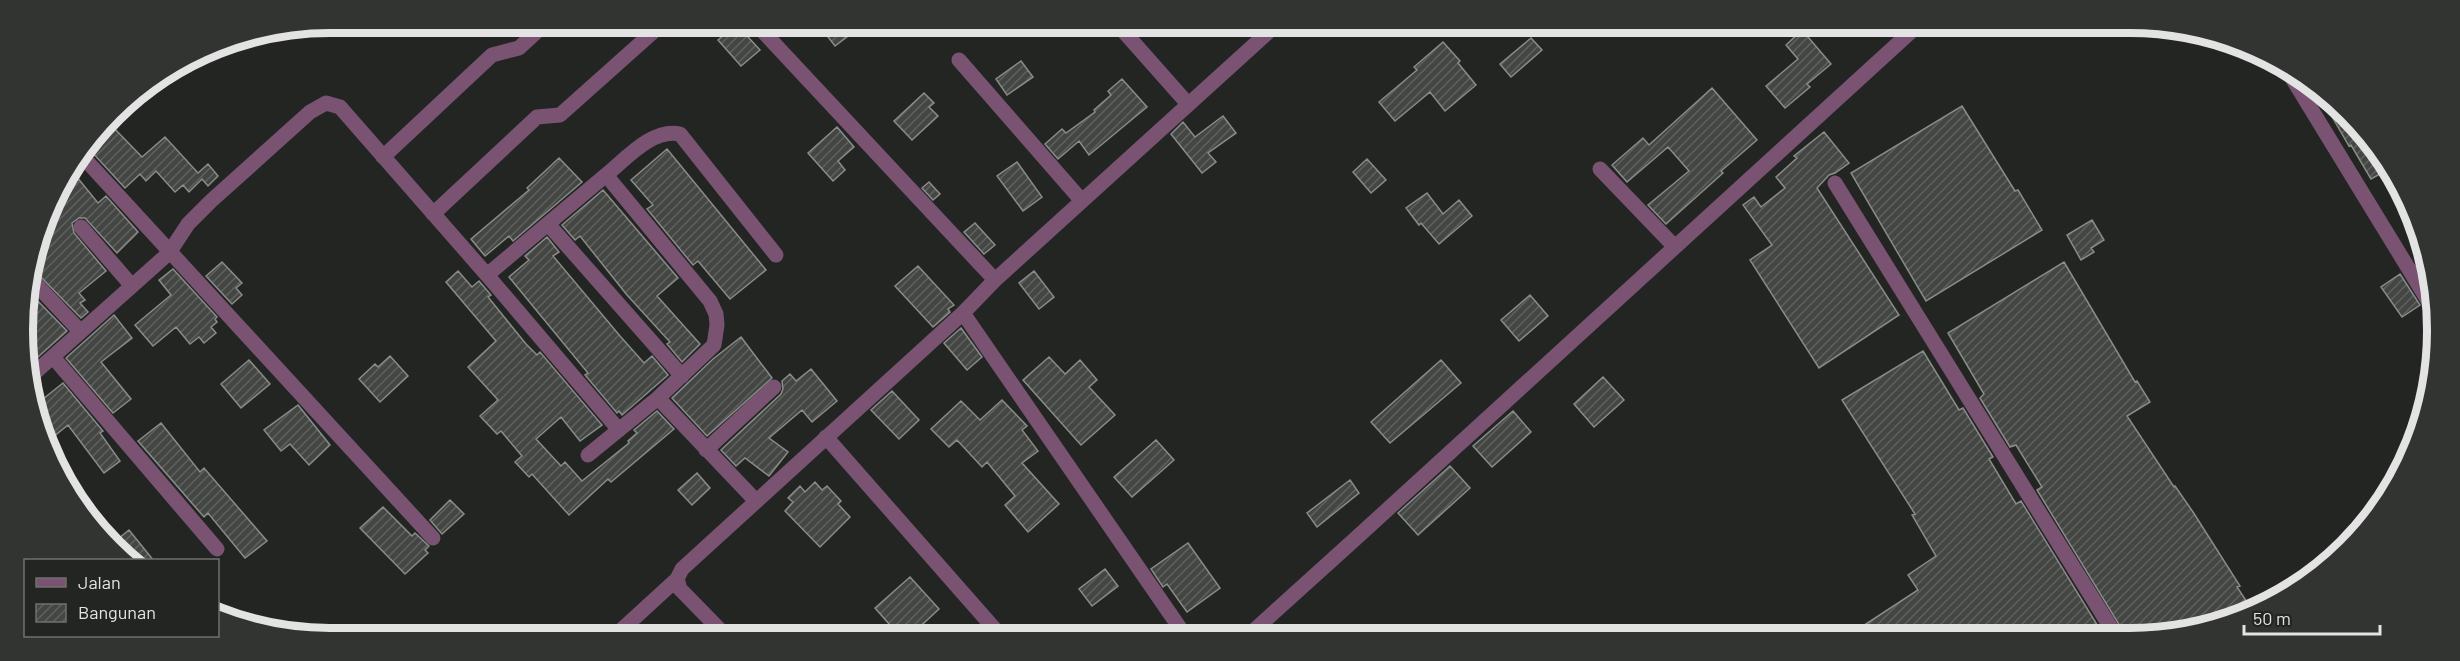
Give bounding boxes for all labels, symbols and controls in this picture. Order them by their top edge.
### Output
legend [24,559,219,637]
text: Jalan [78,571,121,593]
scale bar [2244,598,2380,636]
text: Bangunan [78,601,156,623]
text: 50 m [2253,607,2291,629]

